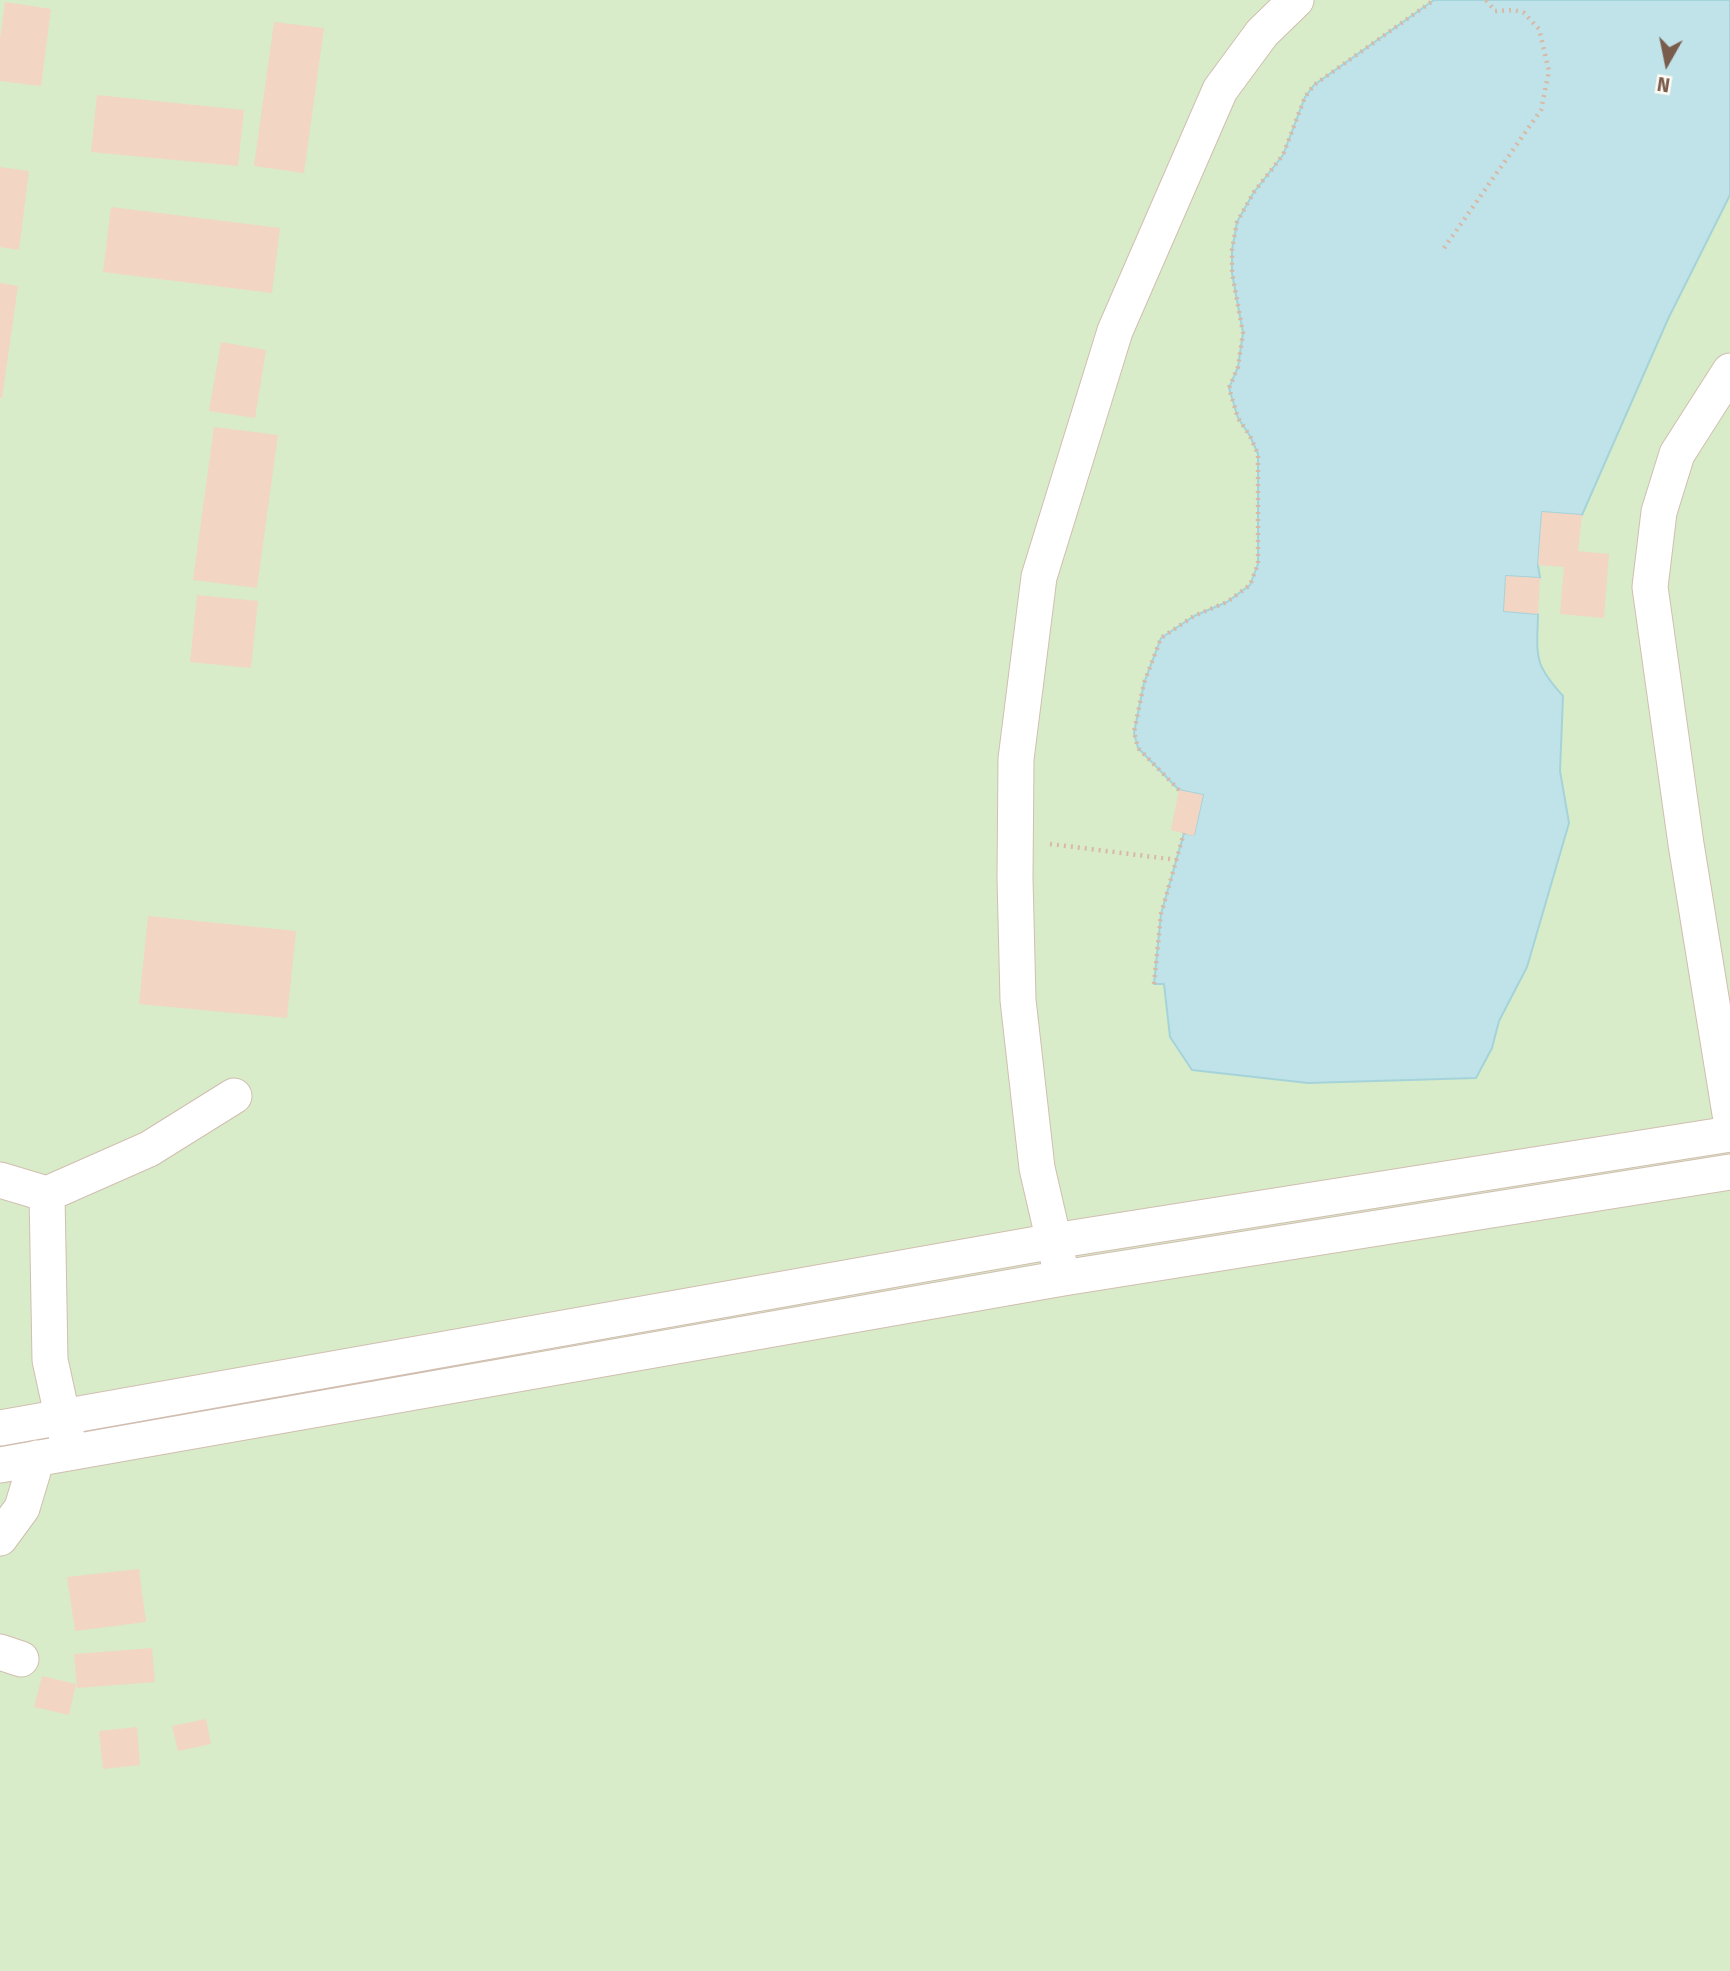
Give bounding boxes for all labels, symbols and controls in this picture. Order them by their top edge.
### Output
north arrow [1632,28,1702,98]
text: N [1656,72,1672,97]

